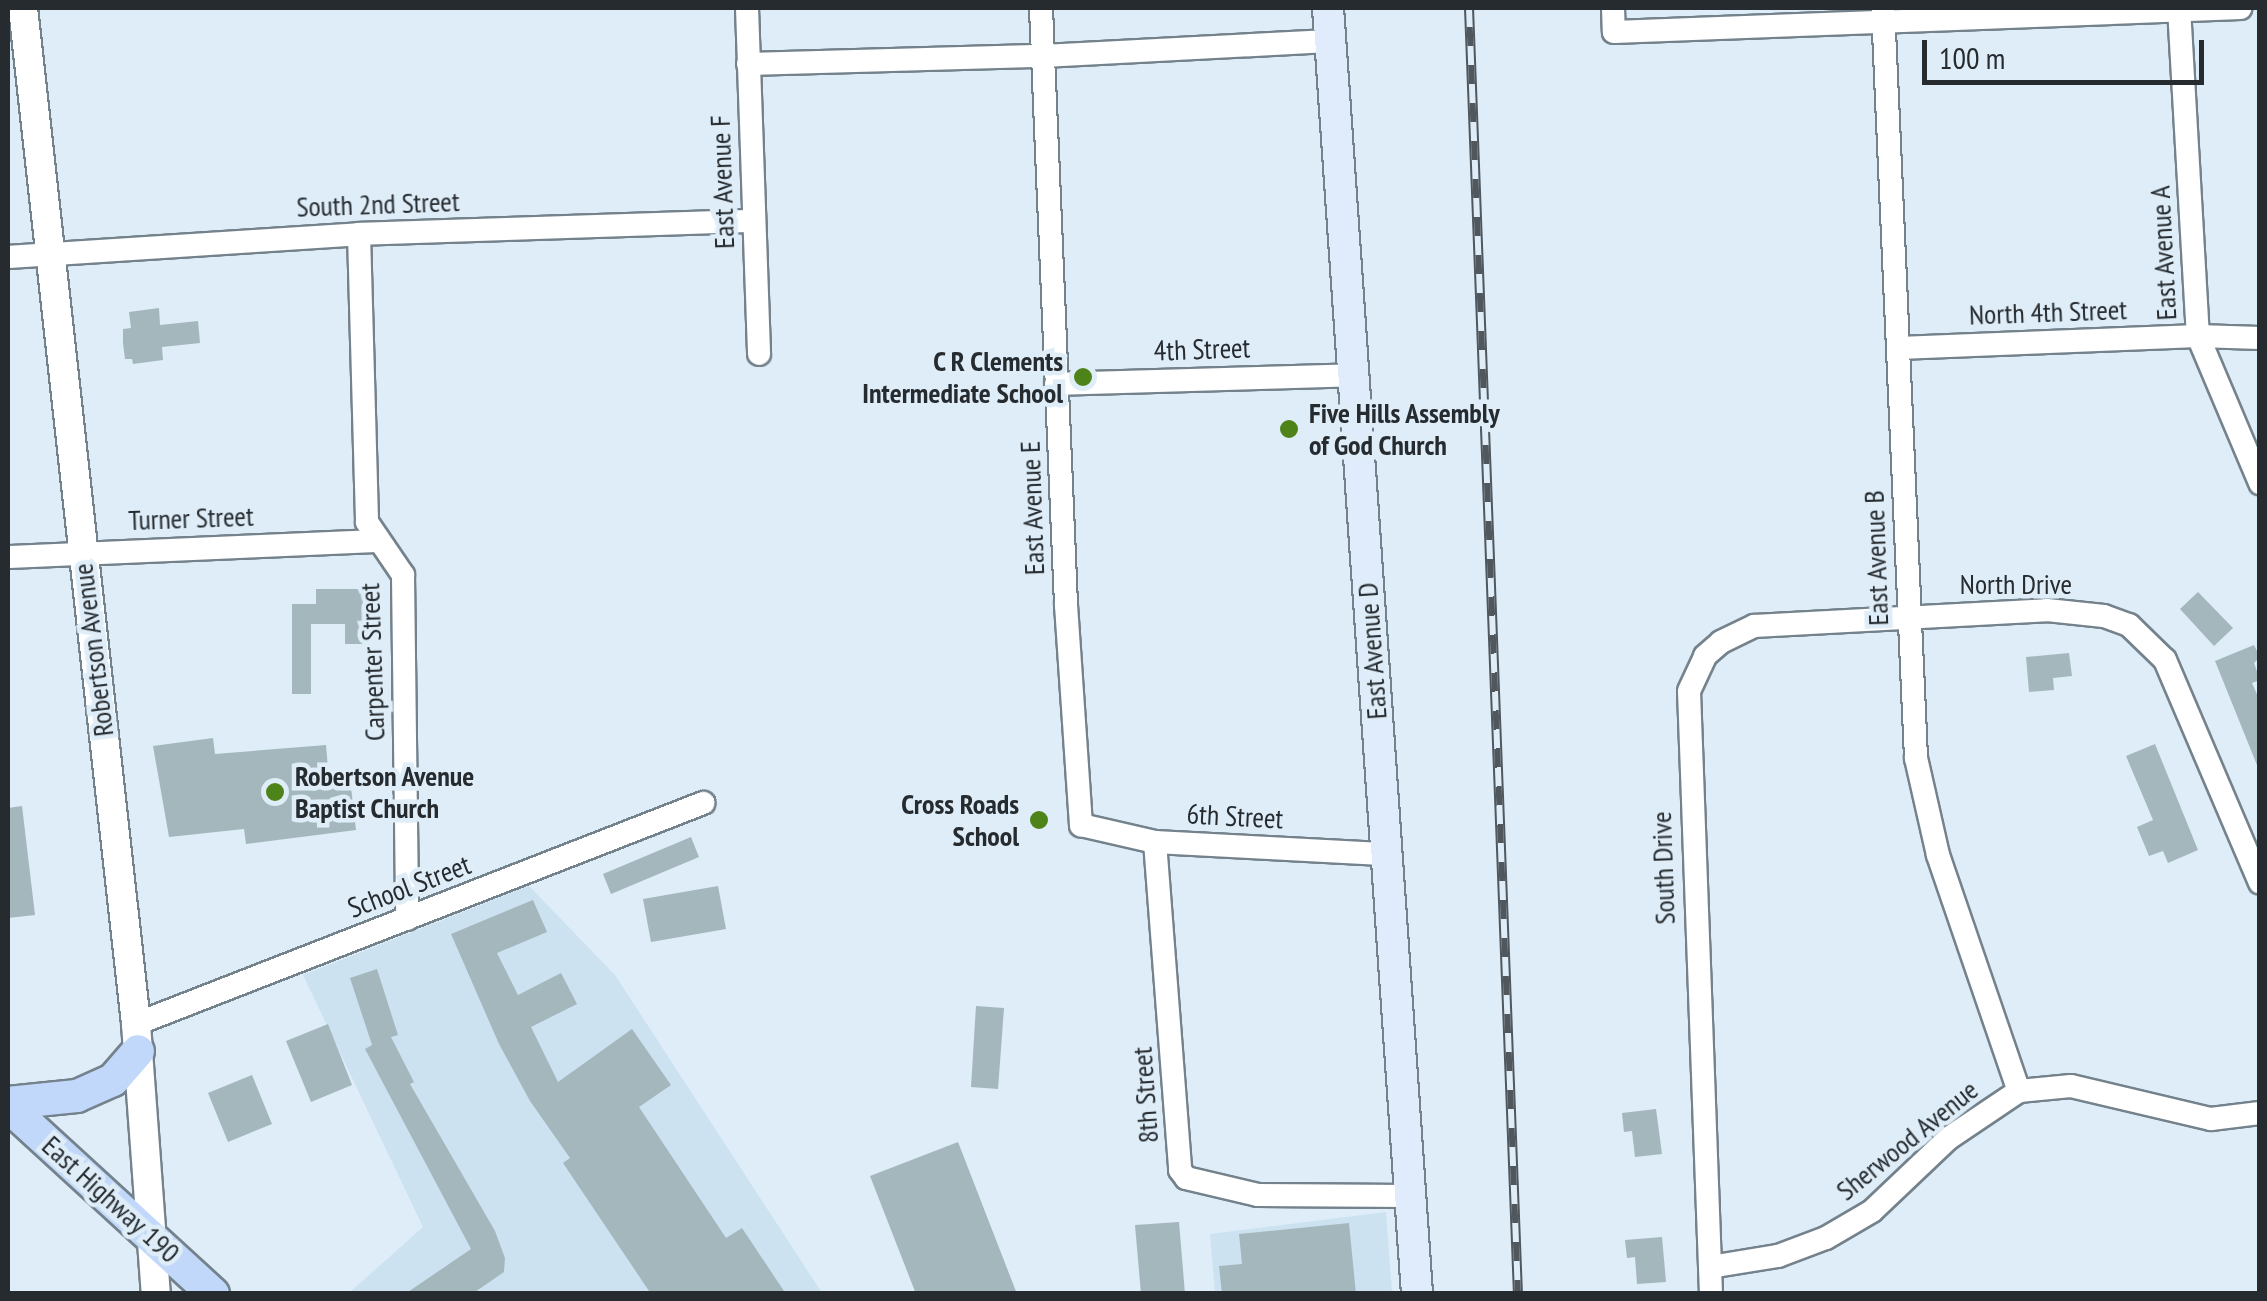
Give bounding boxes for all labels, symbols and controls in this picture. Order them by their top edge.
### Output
scale bar [1927,20,2210,82]
text: 100 m [1939,38,2005,77]
street label: East Avenue F [703,114,741,250]
street label: South 2nd Street [296,184,460,224]
street label: East Avenue A [2143,184,2183,322]
street label: North 4th Street [1968,292,2128,332]
street label: 4th Street [1153,331,1251,367]
place label: C R Clements Intermediate School [862,344,1063,410]
marker: C R Clements Intermediate School [1072,366,1094,388]
place label: Five Hills Assembly of God Church [1309,396,1501,462]
marker: Five Hills Assembly of God Church [1278,418,1300,440]
street label: East Avenue E [1013,440,1051,576]
street label: East Avenue B [1857,489,1895,627]
street label: Turner Street [128,499,254,537]
street label: Robertson Avenue [66,561,120,739]
street label: North Drive [1960,567,2072,601]
street label: East Avenue D [1350,581,1394,721]
street label: Carpenter Street [352,582,392,742]
place label: Robertson Avenue Baptist Church [295,759,475,825]
marker: Robertson Avenue Baptist Church [264,781,286,803]
place label: Cross Roads School [901,787,1019,853]
street label: 6th Street [1186,797,1284,835]
marker: Cross Roads School [1028,809,1050,831]
street label: South Drive [1644,811,1682,925]
street label: School Street [343,847,475,925]
street label: 8th Street [1125,1046,1165,1144]
street label: Sherwood Avenue [1829,1073,1985,1207]
street label: East Highway 190 [35,1128,187,1270]

